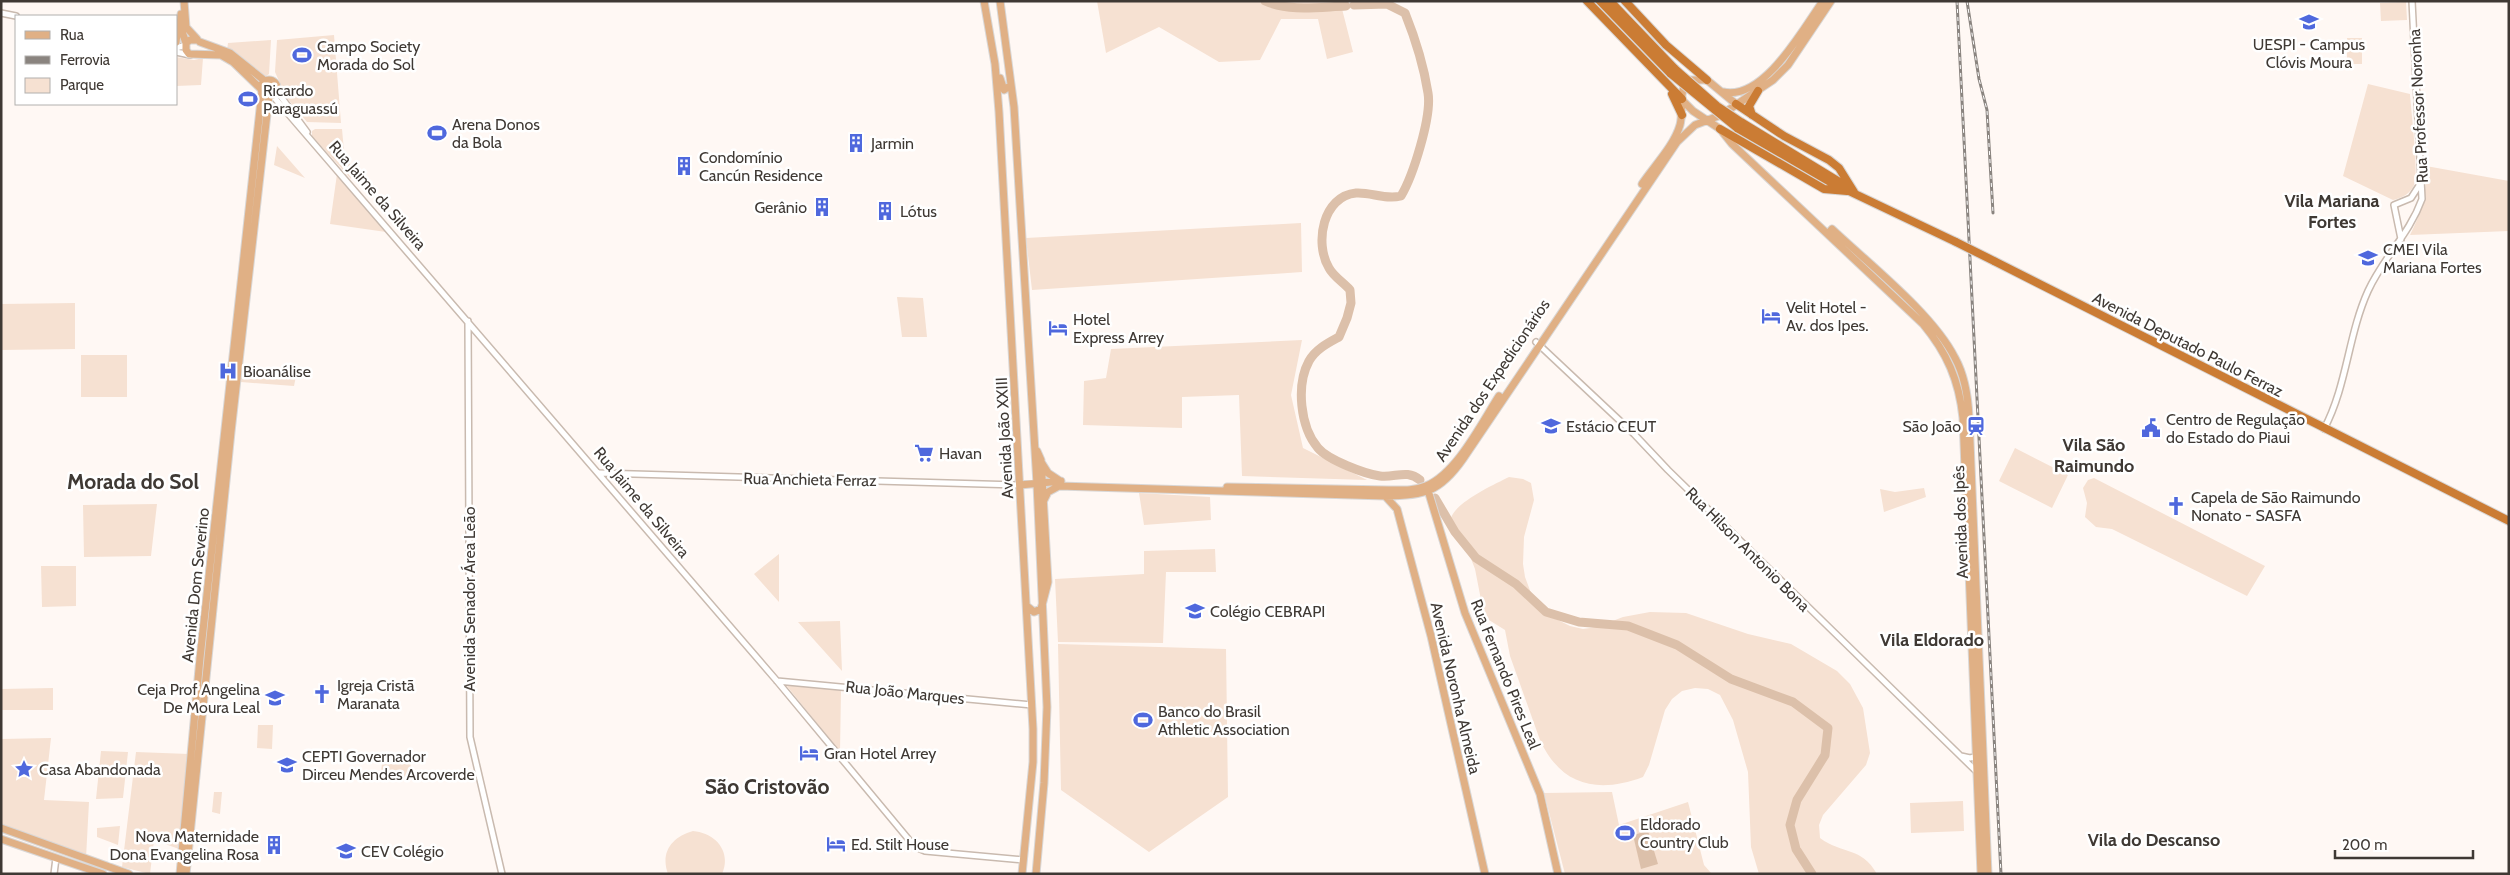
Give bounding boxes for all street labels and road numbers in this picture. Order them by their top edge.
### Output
street label: Rua Professor Noronha [2405,28,2432,184]
street label: Rua Jaime da Silveira [325,137,430,254]
street label: Avenida Deputado Paulo Ferraz [2089,288,2287,401]
street label: Avenida dos Expedicionários [1431,295,1554,465]
street label: Avenida João XXIII [992,377,1017,499]
street label: Rua Jaime da Silveira [590,443,694,562]
street label: Avenida dos Ipês [1949,465,1972,579]
street label: Rua Anchieta Ferraz [743,469,877,490]
street label: Rua Hilson Antonio Bona [1682,483,1814,616]
street label: Avenida Senador Área Leão [460,506,479,691]
street label: Avenida Dom Severino [178,507,213,663]
street label: Rua Fernando Pires Leal [1467,596,1544,752]
street label: Avenida Noronha Almeida [1426,600,1485,776]
street label: Rua João Marques [845,677,966,708]

